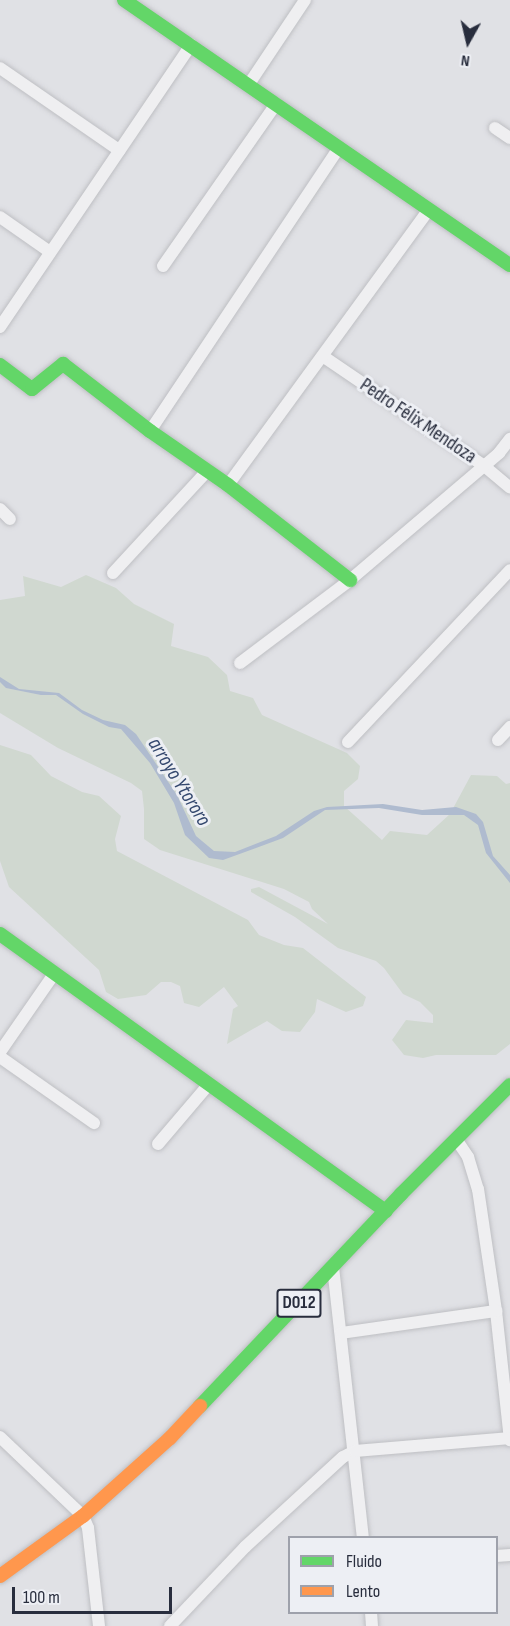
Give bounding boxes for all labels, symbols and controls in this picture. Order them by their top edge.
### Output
north arrow [438,12,498,72]
text: N [460,50,471,70]
street label: Pedro Félix Mendoza [355,373,481,469]
water label: arroyo Ytororo [142,733,216,831]
road number: D012 [275,1288,323,1318]
legend [288,1536,498,1614]
text: Fluido [346,1551,382,1572]
scale bar [15,1575,176,1613]
text: Lento [346,1581,380,1602]
text: 100 m [23,1587,60,1608]

